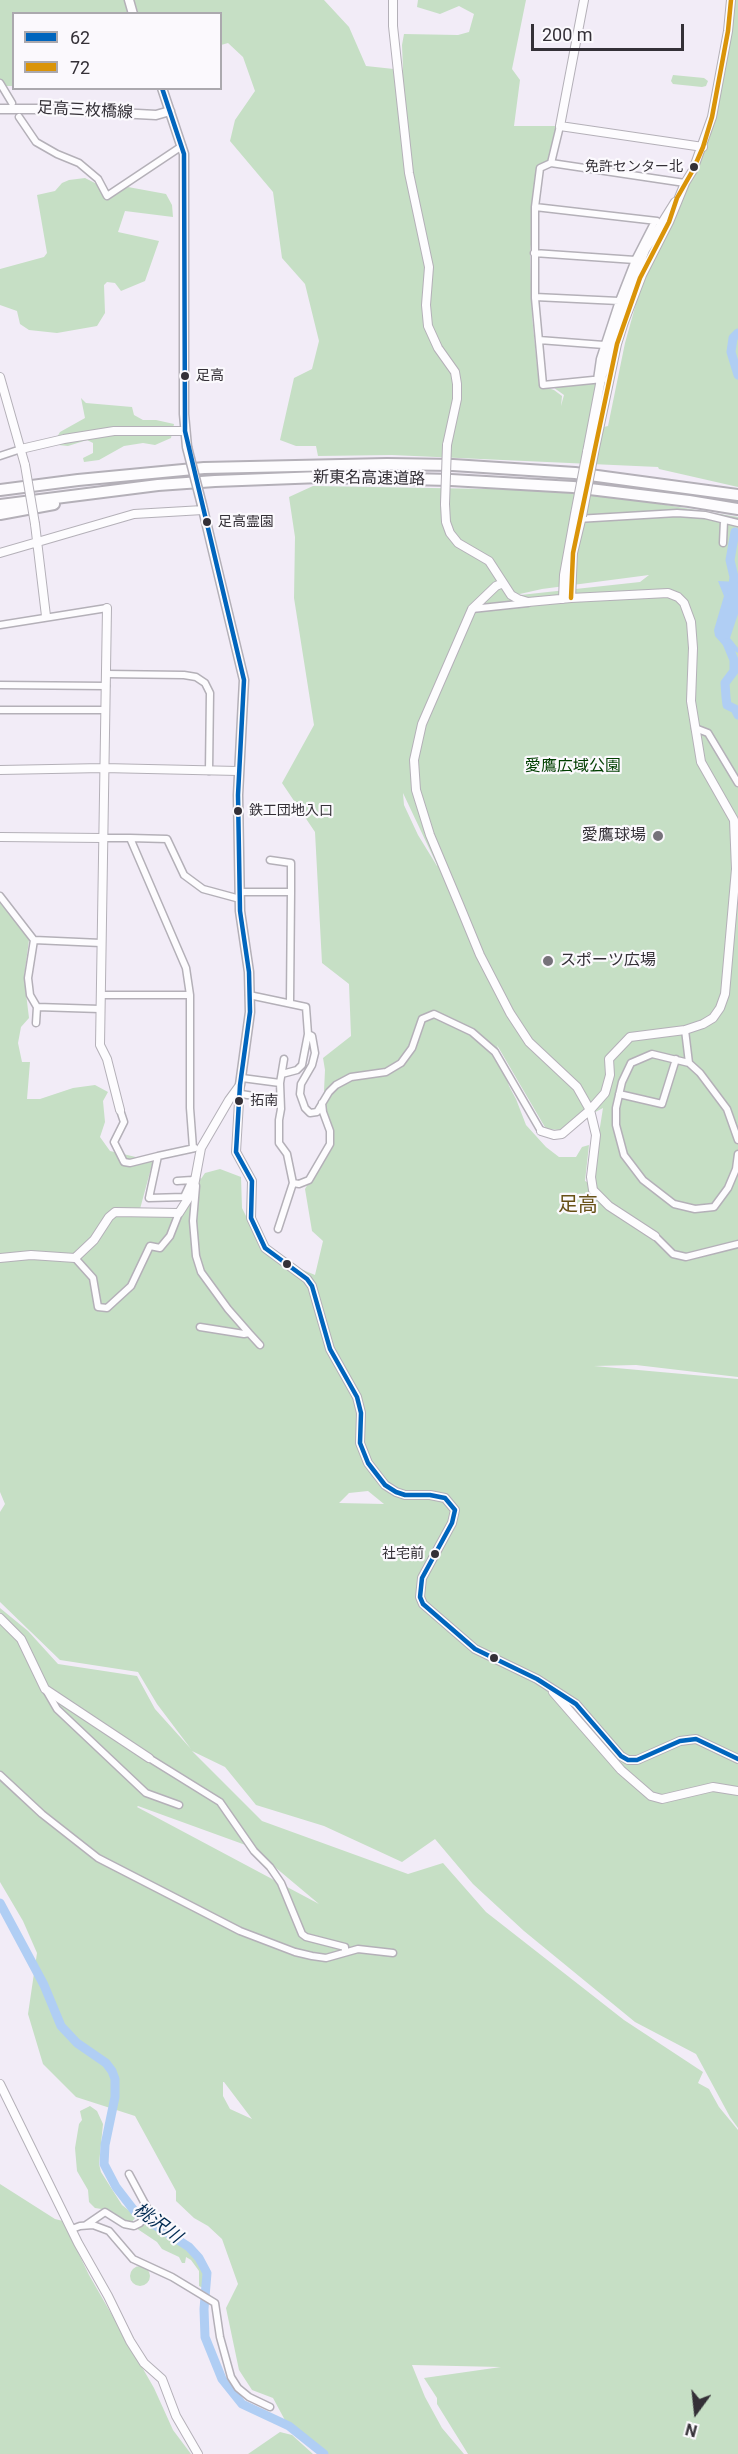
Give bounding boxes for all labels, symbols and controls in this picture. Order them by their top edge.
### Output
legend [12,12,222,90]
scale bar [534,12,687,50]
text: 200 m [542,24,593,45]
text: 62 [70,27,90,48]
text: 72 [70,57,90,78]
street label: 足高三枚橋線 [37,99,133,123]
place label: 免許センター北 [585,159,683,175]
marker: 免許センター北 [688,161,700,173]
place label: 足高 [196,368,224,384]
marker: 足高 [179,370,191,382]
street label: 新東名高速道路 [313,468,425,490]
place label: 足高霊園 [218,514,274,530]
marker: 足高霊園 [201,516,213,528]
park label: 愛鷹広域公園 [525,757,621,777]
place label: 鉄工団地入口 [249,803,333,819]
marker: 鉄工団地入口 [232,805,244,817]
place label: 愛鷹球場 [582,826,646,846]
marker: 愛鷹球場 [651,829,665,843]
place label: スポーツ広場 [560,951,656,971]
marker: スポーツ広場 [541,954,555,968]
place label: 拓南 [250,1093,278,1109]
marker: 拓南 [233,1095,245,1107]
district label: 足高 [558,1194,598,1218]
unlabelled marker [281,1258,293,1270]
place label: 社宅前 [382,1546,424,1562]
marker: 社宅前 [429,1548,441,1560]
unlabelled marker [488,1652,500,1664]
water label: 桃沢川 [129,2199,185,2249]
north arrow [666,2382,726,2442]
text: N [683,2419,699,2441]

